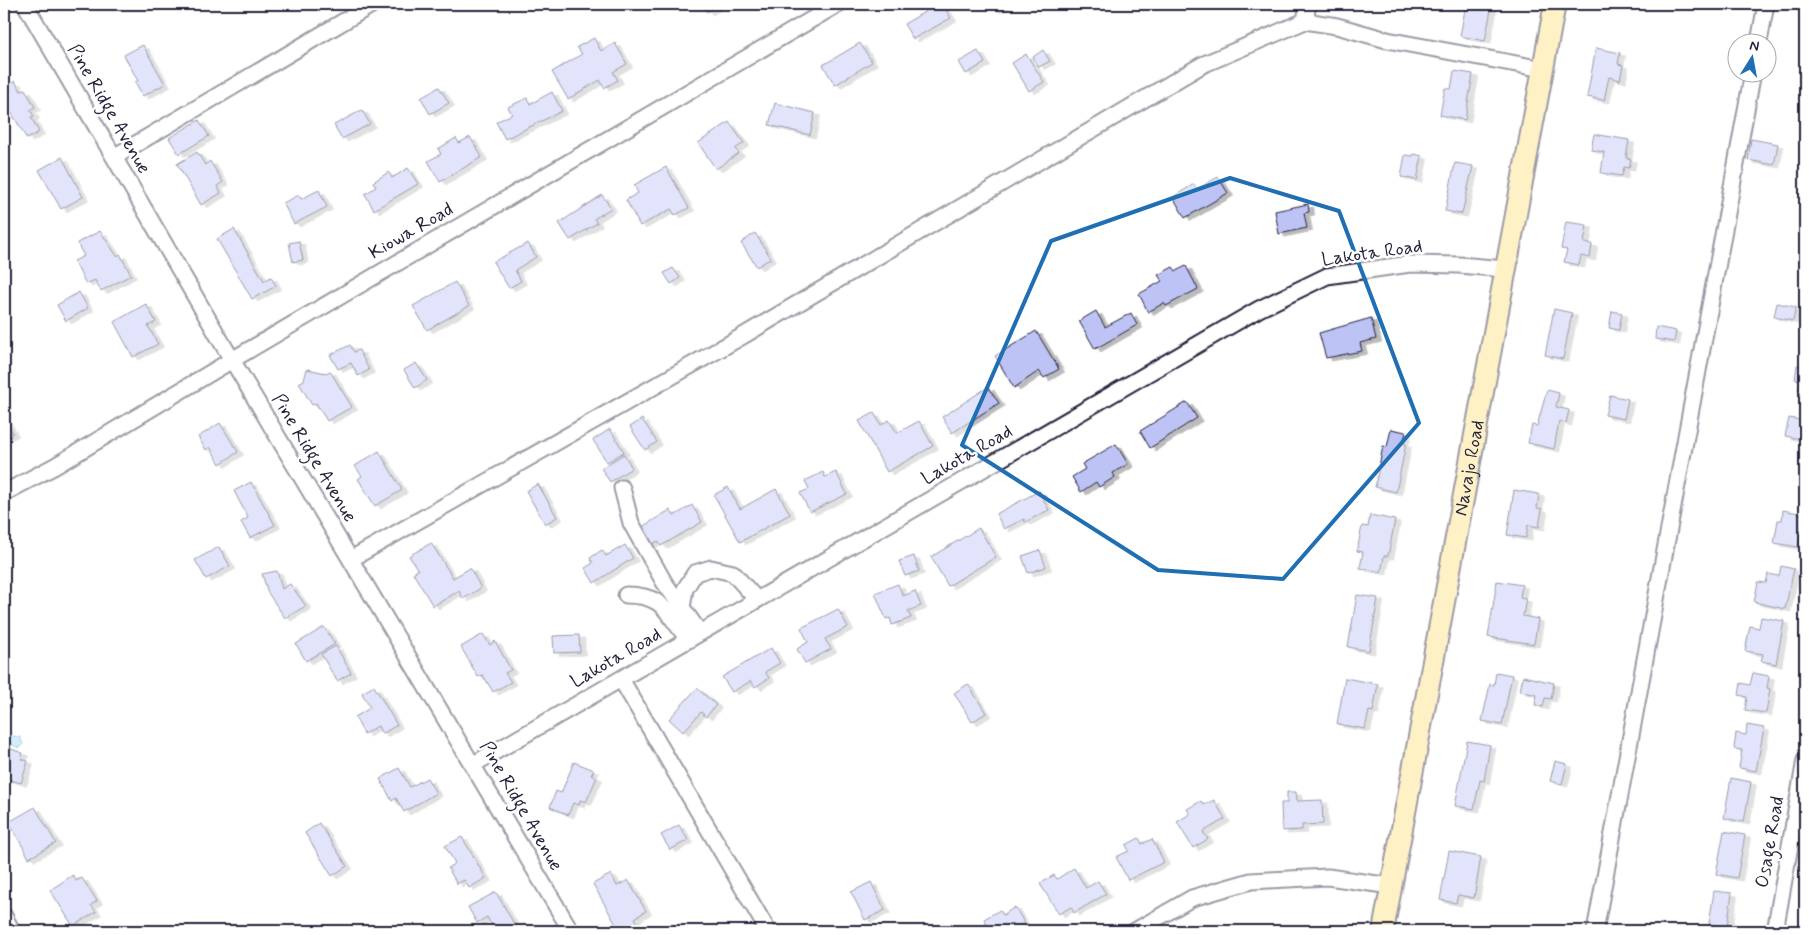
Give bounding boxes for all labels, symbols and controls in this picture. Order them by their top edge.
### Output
north arrow [1726,32,1776,82]
text: N [1748,36,1761,56]
street label: Pine Ridge Avenue [59,39,156,180]
street label: Kiowa Road [364,197,458,265]
street label: Lakota Road [1320,234,1424,272]
street label: Pine Ridge Avenue [263,389,362,529]
street label: Navajo Road [1448,418,1490,518]
street label: Lakota Road [917,419,1017,491]
street label: Lakota Road [566,622,666,694]
street label: Pine Ridge Avenue [471,736,568,877]
street label: Osage Road [1750,794,1793,890]

